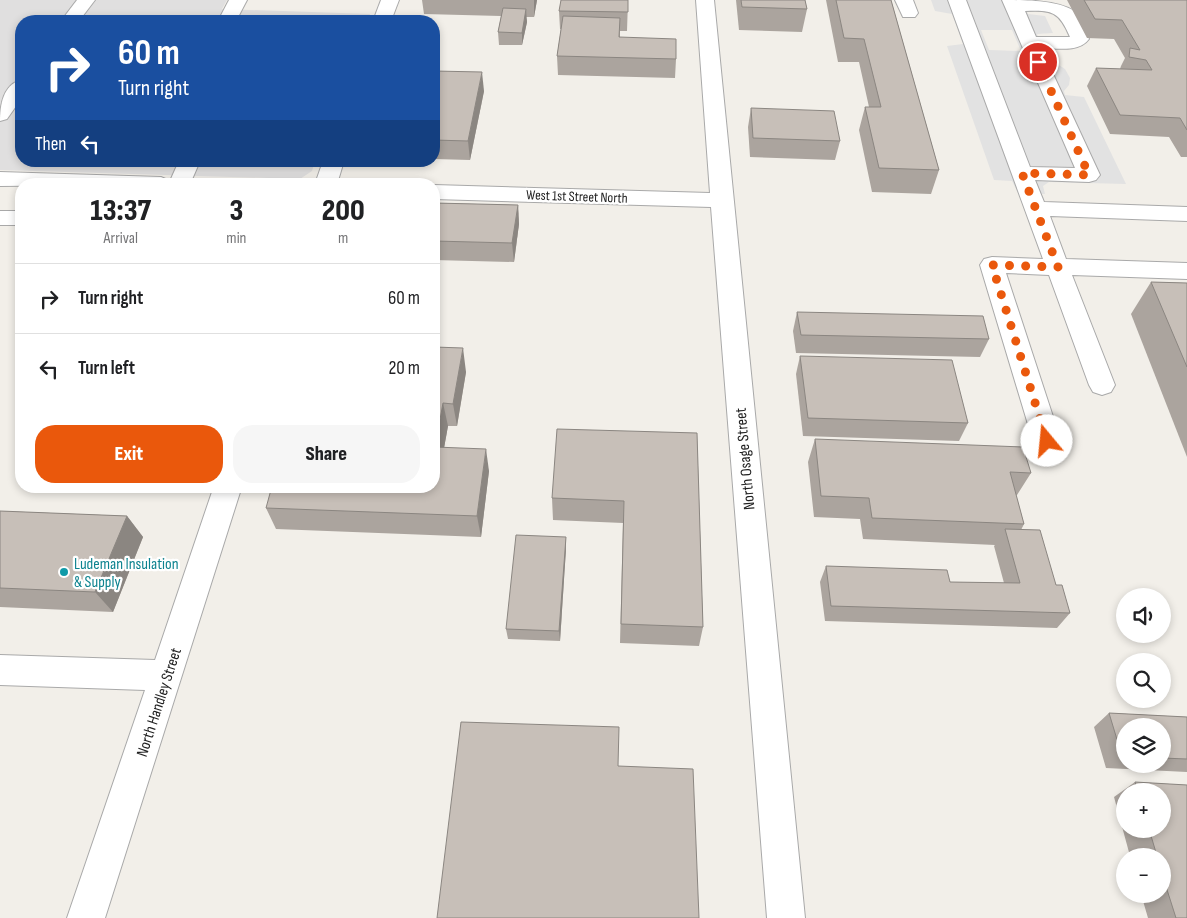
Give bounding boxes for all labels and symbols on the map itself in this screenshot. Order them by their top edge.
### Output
pin [1017,41,1059,83]
street label: West 1st Street North [526,186,628,207]
street label: North Osage Street [732,407,759,511]
position arrow [1020,414,1072,466]
place label: Ludeman Insulation & Supply [74,555,179,592]
marker: Ludeman Insulation & Supply [58,566,70,578]
street label: North Handley Street [133,645,186,759]

